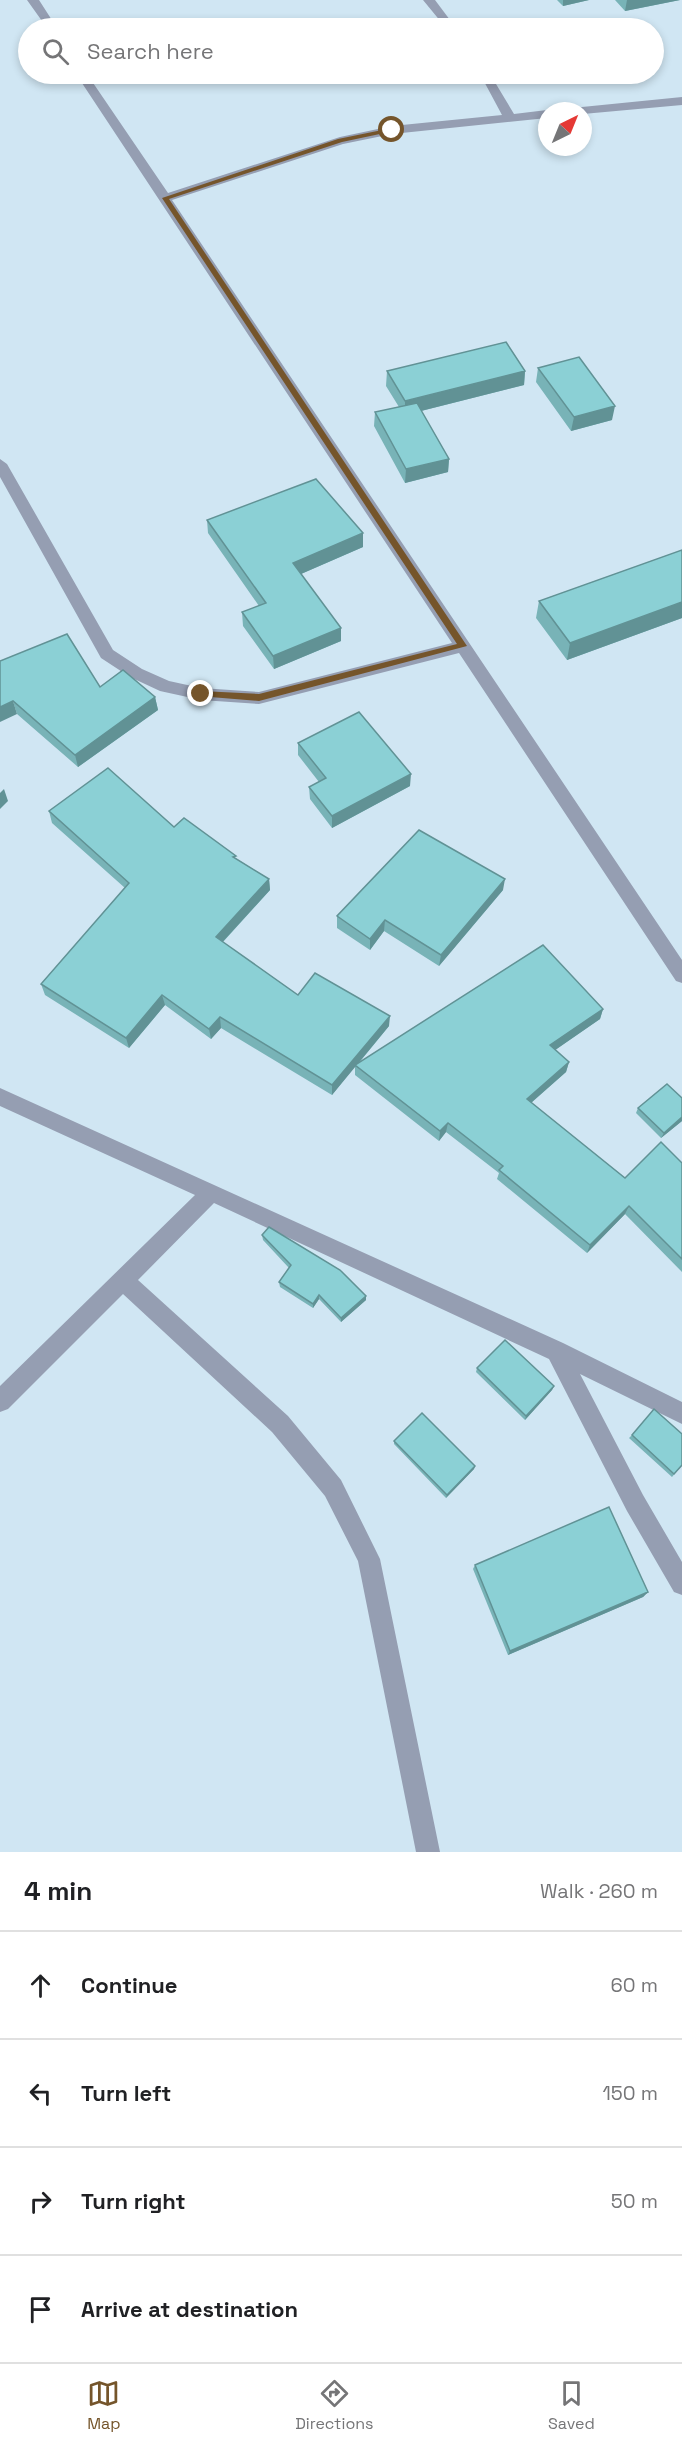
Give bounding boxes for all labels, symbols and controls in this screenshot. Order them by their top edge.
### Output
search box [18,18,664,84]
icon: search [39,35,72,68]
text: Search here [87,37,214,65]
north arrow [538,102,592,156]
route start [378,116,404,142]
route end [187,680,213,706]
text: 4 min [24,1874,92,1908]
text: Walk · 260 m [540,1878,658,1904]
icon: ahead [24,1969,57,2002]
text: Continue [81,1971,177,1999]
text: 60 m [611,1972,658,1998]
icon: left [24,2077,57,2110]
text: Turn left [81,2079,171,2107]
text: 150 m [603,2080,658,2106]
icon: right [24,2185,57,2218]
text: Turn right [81,2187,186,2215]
text: 50 m [611,2188,658,2214]
icon: arrive [24,2293,57,2326]
text: Arrive at destination [81,2295,298,2323]
tab: Map [87,2377,121,2434]
tab: Directions [295,2377,374,2434]
tab: Saved [548,2377,595,2434]

